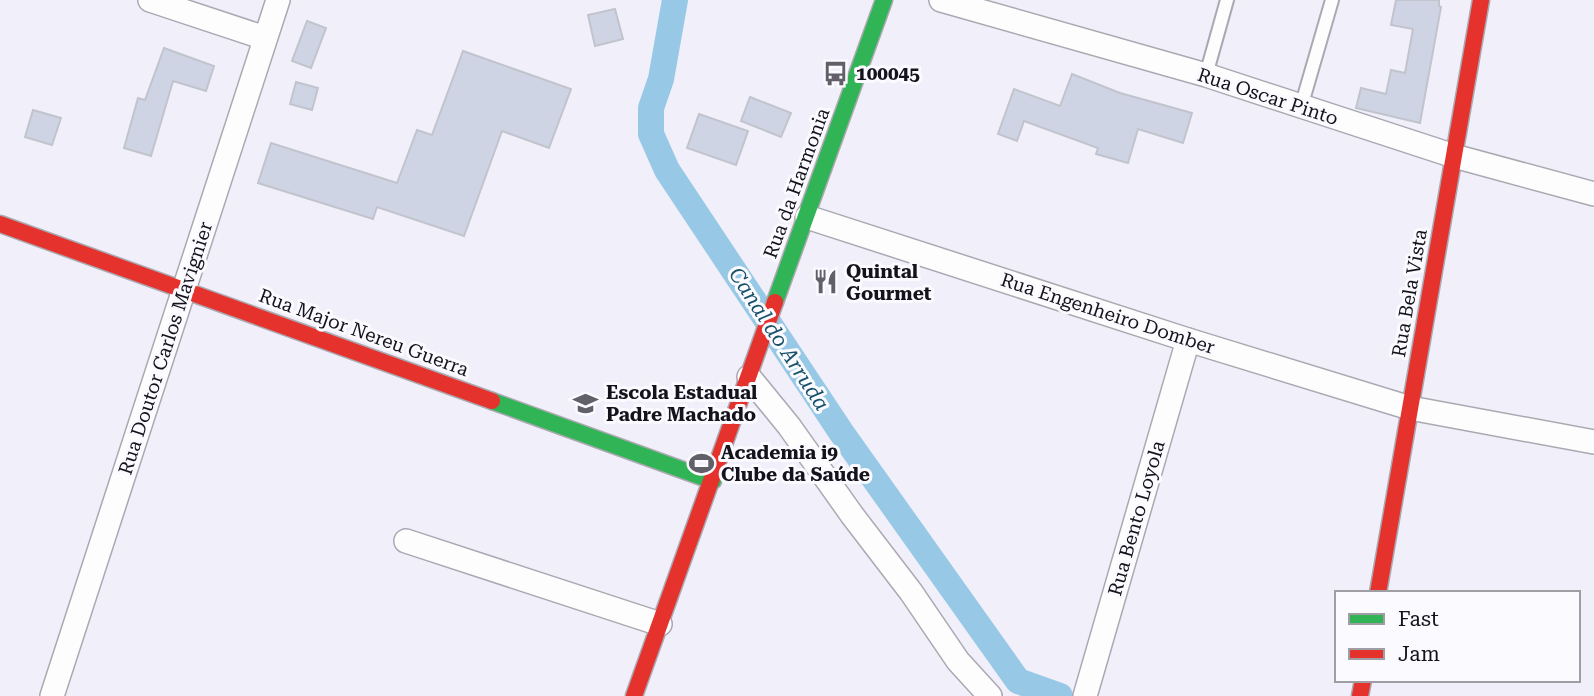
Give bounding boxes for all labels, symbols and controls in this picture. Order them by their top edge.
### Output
bus stop icon: 100045 [822,59,850,87]
place label: 100045 [856,62,920,85]
street label: Rua Oscar Pinto [1195,63,1341,130]
street label: Rua da Harmonia [759,104,835,262]
street label: Rua Doutor Carlos Mavignier [114,219,217,478]
street label: Rua Bela Vista [1387,227,1432,359]
place label: Quintal Gourmet [846,260,932,305]
water label: Canal do Arruda [724,263,834,415]
restaurant icon: Quintal Gourmet [812,268,840,296]
street label: Rua Engenheiro Domber [998,268,1218,359]
street label: Rua Major Nereu Guerra [256,284,472,381]
place label: Escola Estadual Padre Machado [606,381,757,426]
school or university icon: Escola Estadual Padre Machado [572,389,600,417]
street label: Rua Bento Loyola [1103,437,1170,598]
place label: Academia i9 Clube da Saúde [721,441,870,486]
sports icon: Academia i9 Clube da Saúde [687,449,715,477]
legend [1335,591,1580,682]
text: Fast [1398,607,1439,631]
text: Jam [1398,642,1440,666]

